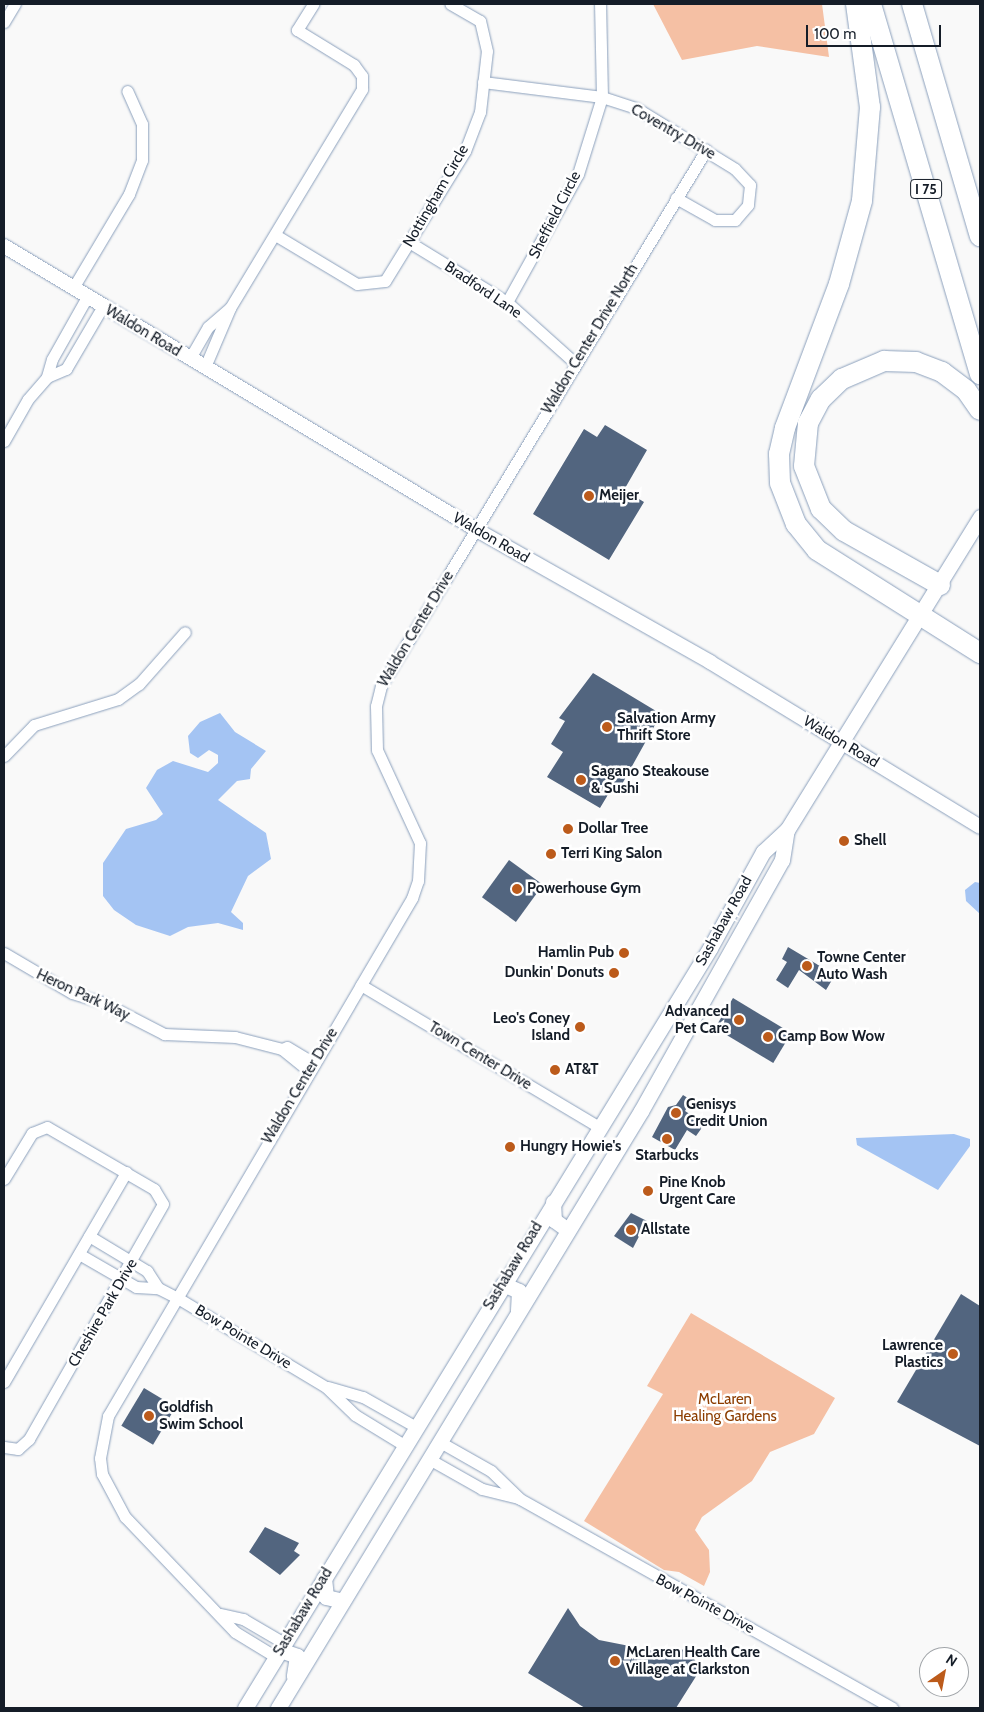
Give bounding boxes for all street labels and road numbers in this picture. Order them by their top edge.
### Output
street label: Coventry Drive [627,101,719,163]
street label: Nottingham Circle [399,142,473,250]
street label: Sheffield Circle [525,168,585,262]
road number: I 75 [910,178,942,200]
street label: Bradford Lane [441,258,525,322]
street label: Waldon Center Drive North [538,261,642,417]
street label: Waldon Road [102,301,184,361]
street label: Waldon Road [450,509,532,567]
street label: Waldon Center Drive [374,568,458,690]
street label: Waldon Road [800,712,882,772]
street label: Sashabaw Road [692,873,756,969]
street label: Heron Park Way [33,965,133,1025]
street label: Town Center Drive [425,1018,535,1094]
street label: Waldon Center Drive [258,1025,342,1147]
street label: Sashabaw Road [480,1219,546,1313]
street label: Cheshire Park Drive [65,1256,141,1370]
street label: Bow Pointe Drive [192,1301,294,1373]
street label: Sashabaw Road [270,1565,336,1659]
street label: Bow Pointe Drive [653,1570,757,1638]

